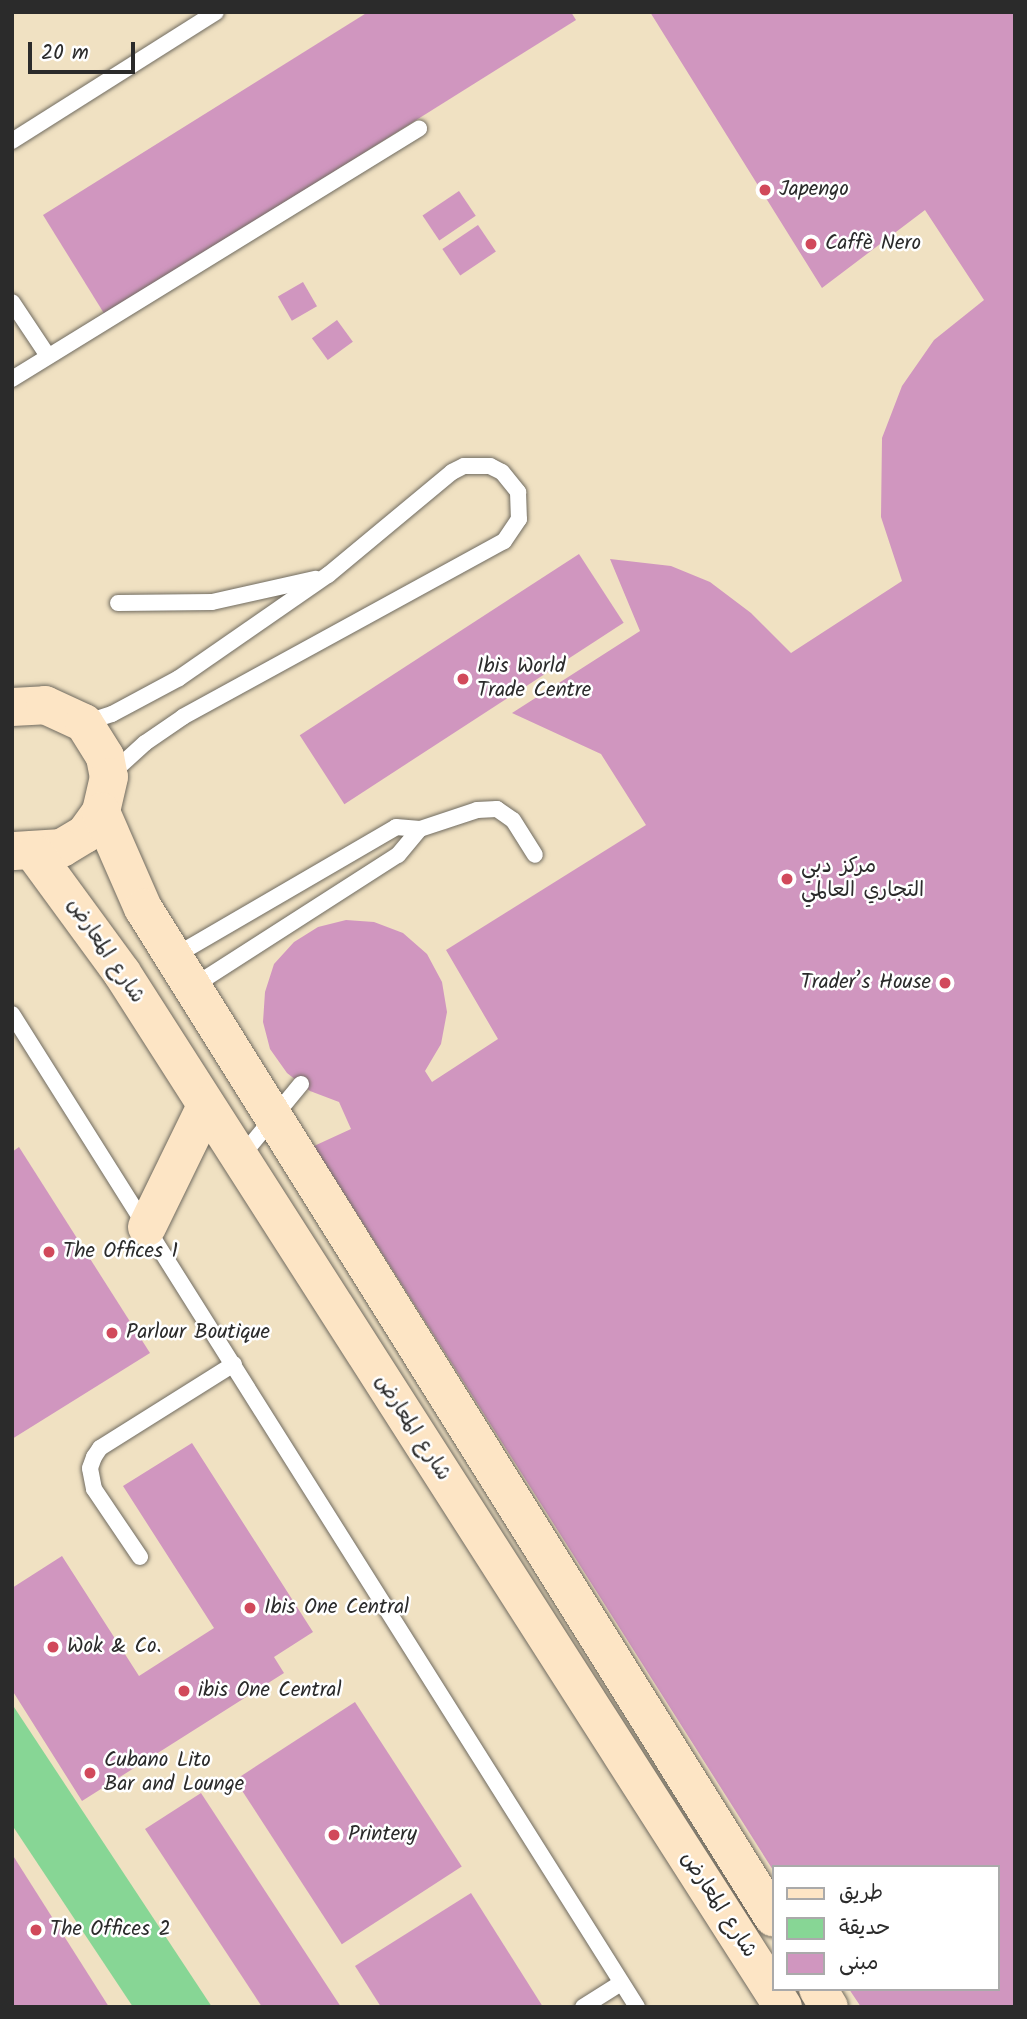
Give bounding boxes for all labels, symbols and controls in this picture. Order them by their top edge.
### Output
scale bar [32,28,138,72]
text: 20 m [41,37,89,70]
place label: Japengo [779,177,849,203]
marker: Japengo [757,182,773,198]
place label: Caffè Nero [825,231,921,257]
marker: Caffè Nero [803,236,819,252]
place label: Ibis World Trade Centre [477,654,591,704]
marker: Ibis World Trade Centre [455,671,471,687]
place label: مركز دبي التجاري العالمي [801,854,924,904]
marker: مركز دبي التجاري العالمي [779,871,795,887]
street label: شارع المعارض [61,894,149,1008]
place label: Trader’s House [801,970,931,996]
marker: Trader’s House [937,975,953,991]
place label: The Offices 1 [63,1239,178,1265]
marker: The Offices 1 [41,1244,57,1260]
place label: Parlour Boutique [126,1320,270,1346]
marker: Parlour Boutique [104,1325,120,1341]
street label: شارع المعارض [368,1370,456,1486]
place label: Ibis One Central [264,1595,409,1621]
marker: Ibis One Central [242,1600,258,1616]
place label: Wok & Co. [67,1634,161,1660]
marker: Wok & Co. [45,1639,61,1655]
place label: ibis One Central [198,1678,342,1704]
marker: ibis One Central [176,1683,192,1699]
place label: Cubano Lito Bar and Lounge [104,1748,244,1798]
marker: Cubano Lito Bar and Lounge [82,1765,98,1781]
place label: Printery [348,1822,417,1848]
marker: Printery [326,1827,342,1843]
street label: شارع المعارض [674,1847,762,1963]
legend [772,1865,999,1991]
text: طريق [839,1877,883,1910]
text: حديقة [839,1912,890,1945]
place label: The Offices 2 [50,1917,171,1943]
marker: The Offices 2 [28,1922,44,1938]
text: مبنى [839,1947,878,1980]

